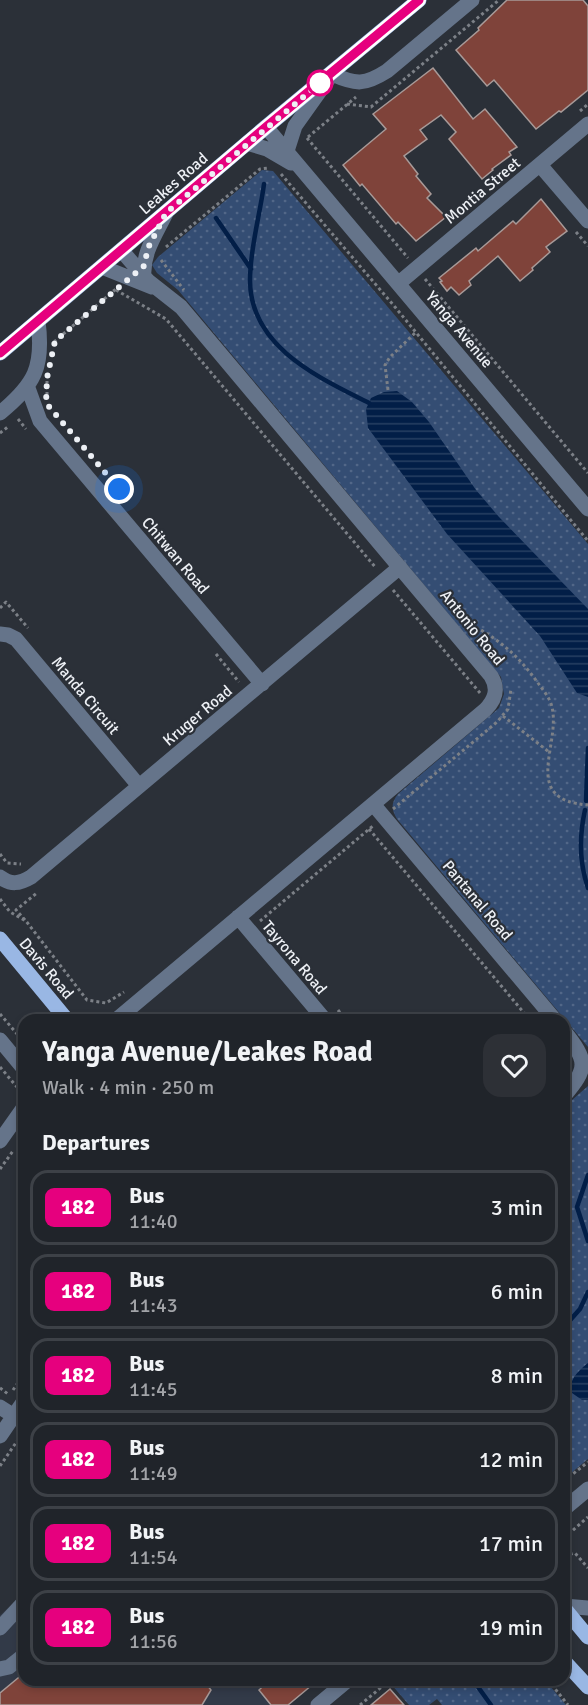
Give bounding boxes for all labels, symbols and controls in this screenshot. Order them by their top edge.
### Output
unlabelled marker [307,70,333,96]
street label: Leakes Road [135,148,212,219]
street label: Montia Street [440,153,525,228]
street label: Yanga Avenue [421,287,497,372]
your location [104,474,134,504]
street label: Chitwan Road [137,513,213,598]
street label: Antonio Road [436,586,509,669]
street label: Manda Circuit [47,653,124,739]
street label: Kruger Road [159,681,236,751]
street label: Pantanal Road [438,856,517,945]
street label: Tayrona Road [257,917,331,999]
street label: Davis Road [15,934,78,1004]
button: heart [483,1034,546,1097]
text: Yanga Avenue/Leakes Road [42,1035,373,1069]
text: Walk · 4 min · 250 m [42,1075,214,1100]
text: Departures [42,1129,150,1156]
text: Bus [129,1182,164,1209]
text: 182 [61,1194,95,1220]
text: 3 min [491,1194,543,1221]
text: 11:40 [129,1209,178,1234]
text: Bus [129,1266,164,1293]
text: 182 [61,1278,95,1304]
text: 6 min [491,1278,543,1305]
text: 11:43 [129,1293,178,1318]
text: Bus [129,1350,164,1377]
text: 182 [61,1362,95,1388]
text: 8 min [491,1362,543,1389]
text: 11:45 [129,1377,178,1402]
text: Bus [129,1434,164,1461]
text: 182 [61,1446,95,1472]
text: 12 min [479,1446,543,1473]
text: 11:49 [129,1461,178,1486]
text: Bus [129,1518,164,1545]
text: 182 [61,1530,95,1556]
text: 17 min [479,1530,543,1557]
text: 11:54 [129,1545,178,1570]
text: Bus [129,1602,164,1629]
text: 182 [61,1614,95,1640]
text: 19 min [479,1614,543,1641]
text: 11:56 [129,1629,178,1654]

